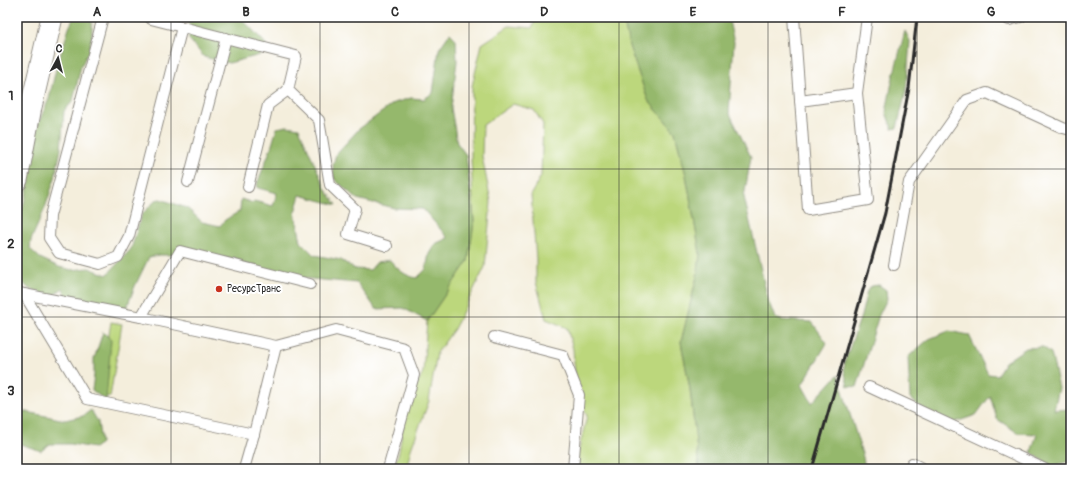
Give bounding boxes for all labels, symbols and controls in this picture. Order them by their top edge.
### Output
text: A [93,4,102,20]
text: B [242,4,250,20]
text: C [391,4,399,20]
text: D [540,4,548,20]
text: E [690,4,697,20]
text: F [838,4,846,20]
text: G [987,4,996,20]
north arrow [38,38,78,78]
text: С [55,42,64,55]
text: 1 [8,88,14,104]
text: 2 [7,236,15,252]
place label: РесурсТранс [227,283,281,295]
marker: РесурсТранс [214,284,224,294]
text: 3 [7,383,15,399]

